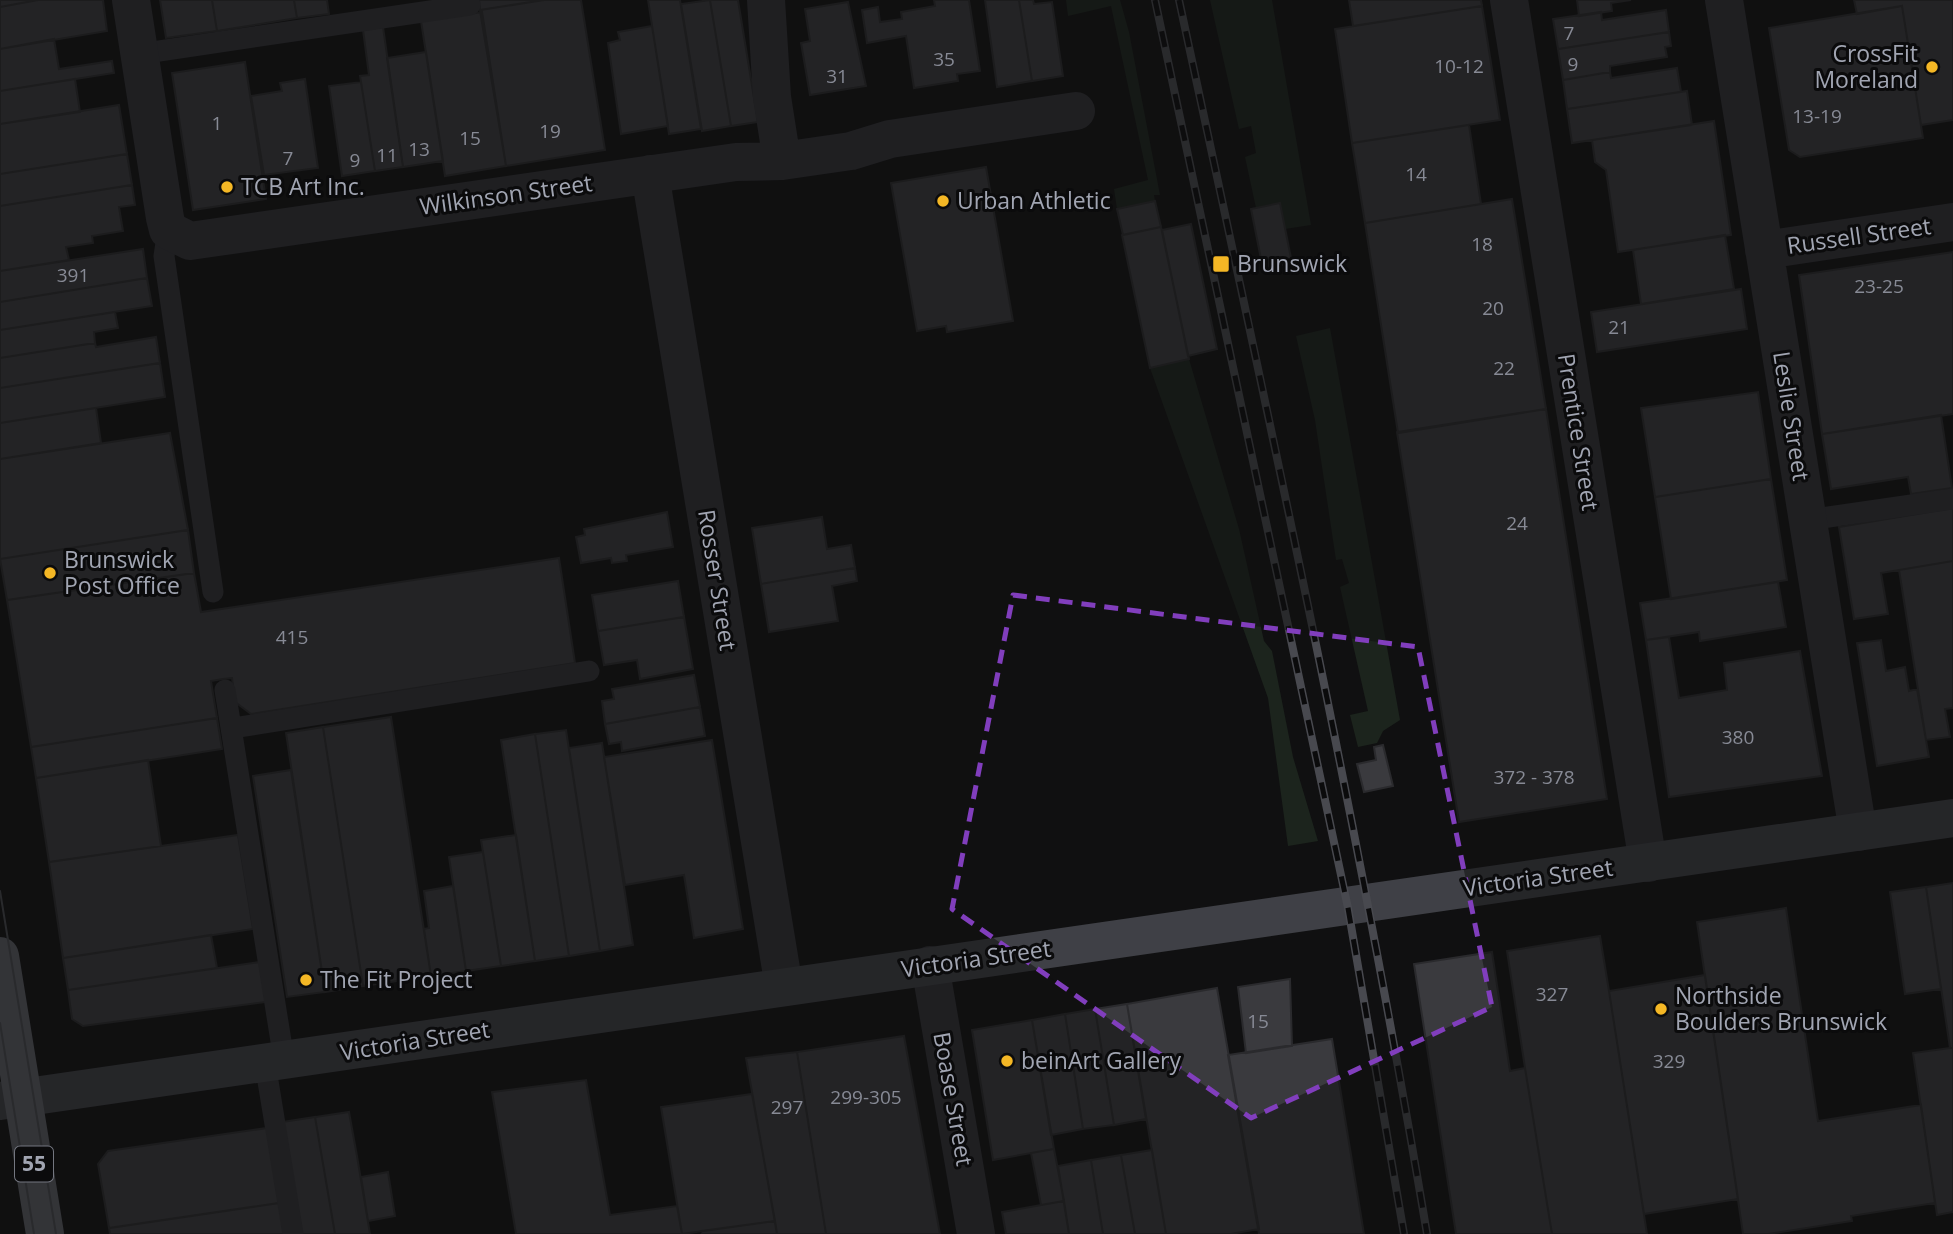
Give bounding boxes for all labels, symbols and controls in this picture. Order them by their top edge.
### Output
house number: 7 [1564,20,1574,46]
place label: CrossFit Moreland [1814,37,1918,95]
house number: 35 [933,46,955,72]
house number: 9 [1568,51,1578,77]
house number: 10-12 [1434,53,1484,79]
marker: CrossFit Moreland [1924,59,1940,75]
house number: 31 [826,63,848,89]
house number: 13-19 [1792,103,1842,129]
house number: 1 [212,110,222,136]
house number: 19 [539,118,561,144]
house number: 15 [459,125,481,151]
house number: 13 [408,136,430,162]
house number: 11 [376,142,398,168]
house number: 7 [283,145,293,171]
house number: 9 [350,147,360,173]
house number: 14 [1405,161,1427,187]
street label: Wilkinson Street [417,166,594,222]
place label: TCB Art Inc. [241,170,365,202]
marker: TCB Art Inc. [219,179,235,195]
place label: Urban Athletic [957,184,1111,216]
marker: Urban Athletic [935,193,951,209]
street label: Russell Street [1785,209,1933,261]
house number: 18 [1471,231,1493,257]
place label: Brunswick [1237,247,1347,279]
marker: Brunswick [1211,254,1231,274]
house number: 391 [57,262,89,288]
house number: 23-25 [1854,273,1904,299]
house number: 20 [1482,295,1504,321]
house number: 21 [1608,314,1630,340]
street label: Leslie Street [1766,349,1818,483]
street label: Prentice Street [1551,351,1607,513]
house number: 22 [1493,355,1515,381]
street label: Rosser Street [691,507,745,653]
house number: 24 [1506,510,1528,536]
place label: Brunswick Post Office [64,543,180,601]
marker: Brunswick Post Office [42,565,58,581]
house number: 415 [276,624,308,650]
house number: 380 [1722,724,1754,750]
house number: 372 - 378 [1493,764,1575,790]
street label: Victoria Street [1461,851,1615,903]
street label: Victoria Street [899,932,1053,984]
place label: The Fit Project [320,963,473,995]
marker: The Fit Project [298,972,314,988]
place label: Northside Boulders Brunswick [1675,979,1887,1037]
house number: 327 [1536,981,1568,1007]
marker: Northside Boulders Brunswick [1653,1001,1669,1017]
house number: 15 [1247,1008,1269,1034]
street label: Victoria Street [338,1012,492,1068]
street label: Boase Street [926,1029,982,1168]
place label: beinArt Gallery [1021,1044,1181,1076]
house number: 329 [1653,1048,1685,1074]
marker: beinArt Gallery [999,1053,1015,1069]
house number: 299-305 [830,1084,902,1110]
house number: 297 [771,1094,803,1120]
road number: 55 [15,1146,53,1182]

